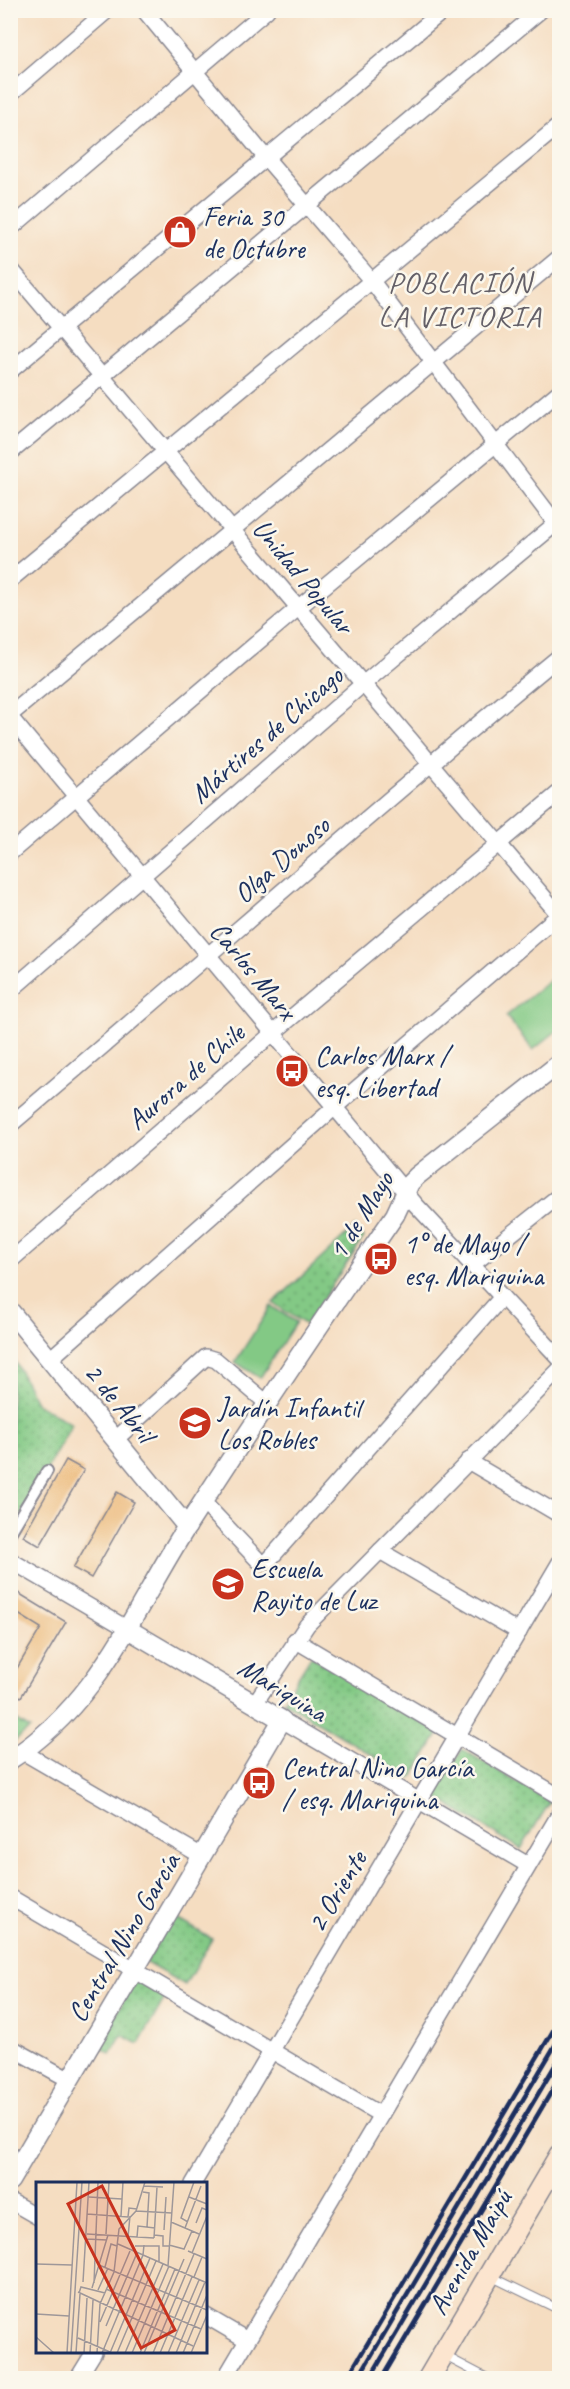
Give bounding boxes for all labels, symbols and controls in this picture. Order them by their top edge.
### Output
place label: Feria 30 de Octubre [203,199,306,266]
shop icon: Feria 30 de Octubre [162,214,198,250]
district label: POBLACIÓN LA VICTORIA [378,263,542,335]
street label: Unidad Popular [245,511,363,643]
street label: Mártires de Chicago [183,657,352,810]
street label: Olga Donoso [226,807,338,911]
street label: Carlos Marx [202,914,306,1029]
street label: Aurora de Chile [119,1014,253,1137]
place label: Carlos Marx / esq. Libertad [315,1038,455,1105]
bus stop icon: Carlos Marx / esq. Libertad [274,1053,310,1089]
street label: 1 de Mayo [320,1163,402,1266]
place label: 1° de Mayo / esq. Mariquina [404,1226,545,1293]
bus stop icon: 1° de Mayo / esq. Mariquina [363,1241,399,1277]
street label: 2 de Abril [77,1355,166,1453]
place label: Jardín Infantil Los Robles [216,1390,366,1457]
school or university icon: Jardín Infantil Los Robles [177,1405,213,1441]
place label: Escuela Rayito de Luz [251,1551,379,1618]
school or university icon: Escuela Rayito de Luz [210,1566,246,1602]
street label: Mariquina [232,1649,335,1730]
place label: Central Nino García / esq. Mariquina [282,1750,475,1817]
bus stop icon: Central Nino García / esq. Mariquina [241,1765,277,1801]
street label: 2 Oriente [299,1843,375,1938]
street label: Central Nino García [59,1845,189,2028]
street label: Avenida Maipú [420,2181,520,2321]
inset map [36,2182,207,2353]

